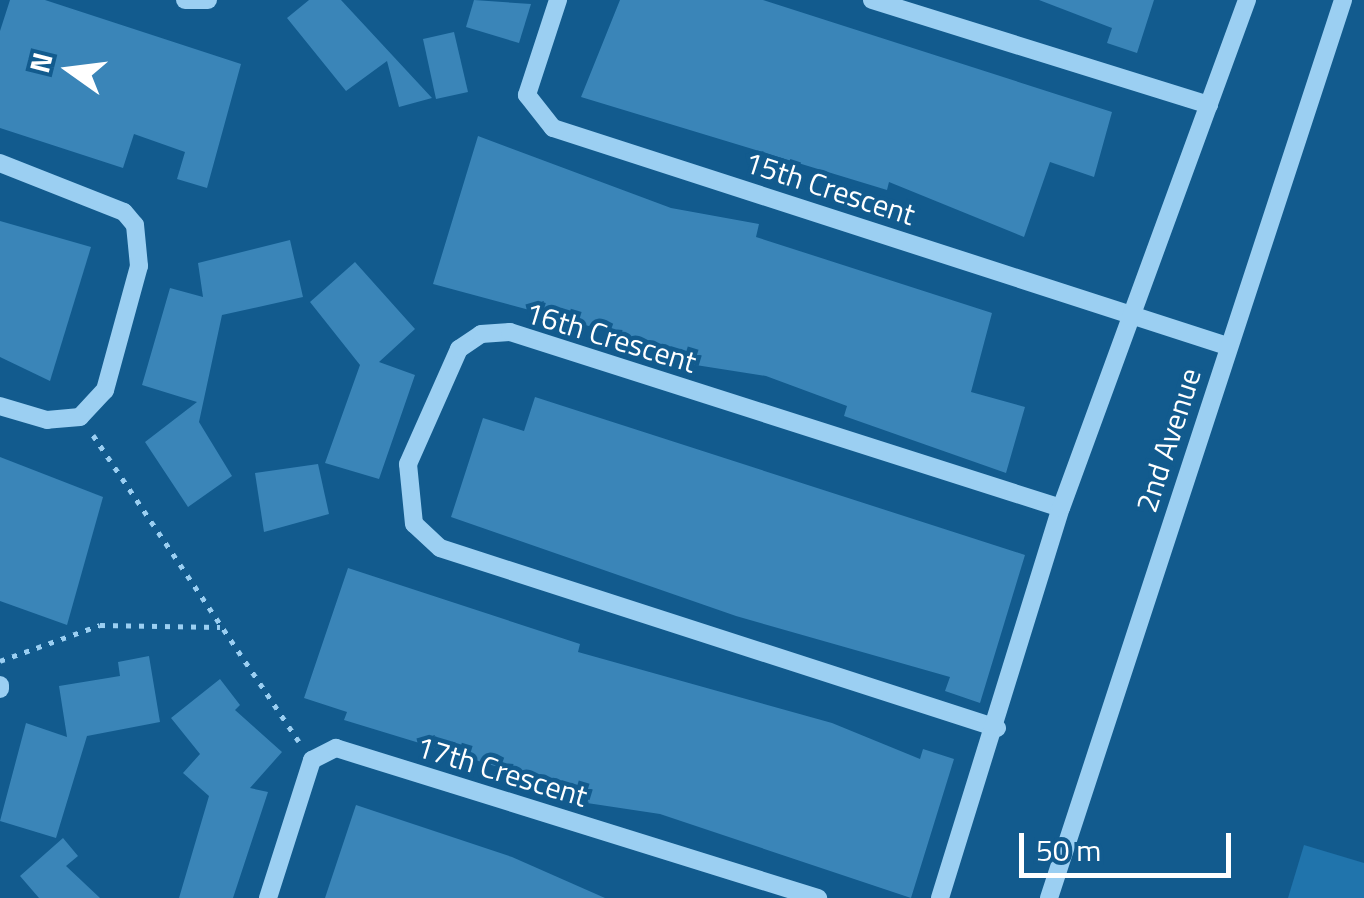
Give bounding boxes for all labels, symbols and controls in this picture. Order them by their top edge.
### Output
north arrow [20,20,120,120]
text: N [17,48,64,77]
street label: 15th Crescent [740,144,920,232]
street label: 16th Crescent [521,294,701,380]
street label: 2nd Avenue [1128,363,1208,517]
street label: 17th Crescent [412,728,592,814]
scale bar [1024,813,1236,875]
text: 50 m [1036,827,1101,873]

